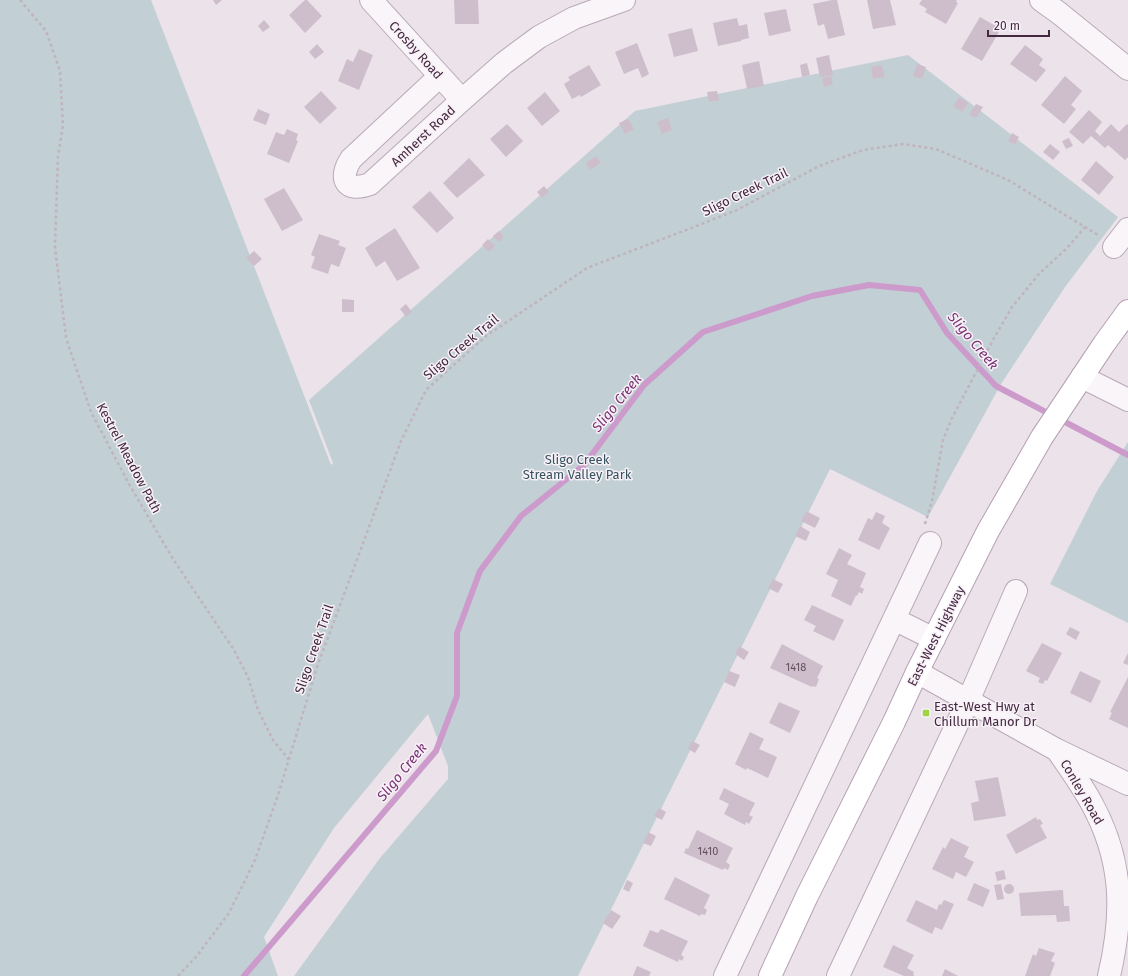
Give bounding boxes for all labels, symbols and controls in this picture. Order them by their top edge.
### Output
scale bar [988,12,1049,38]
street label: Crosby Road [386,18,446,82]
text: 20 m [994,19,1020,33]
street label: Amherst Road [388,102,458,170]
street label: Sligo Creek Trail [700,165,791,219]
water label: Sligo Creek [943,308,1002,373]
street label: Sligo Creek Trail [420,311,502,383]
water label: Sligo Creek [588,370,646,436]
street label: Kestrel Meadow Path [94,400,164,516]
park label: Sligo Creek Stream Valley Park [523,452,632,482]
street label: East-West Highway [904,583,968,689]
street label: Sligo Creek Trail [292,602,336,696]
house number: 1418 [786,661,806,674]
place label: East-West Hwy at Chillum Manor Dr [934,699,1036,729]
marker: East-West Hwy at Chillum Manor Dr [921,708,931,718]
water label: Sligo Creek [373,739,431,805]
street label: Conley Road [1057,757,1107,827]
house number: 1410 [698,845,718,858]

